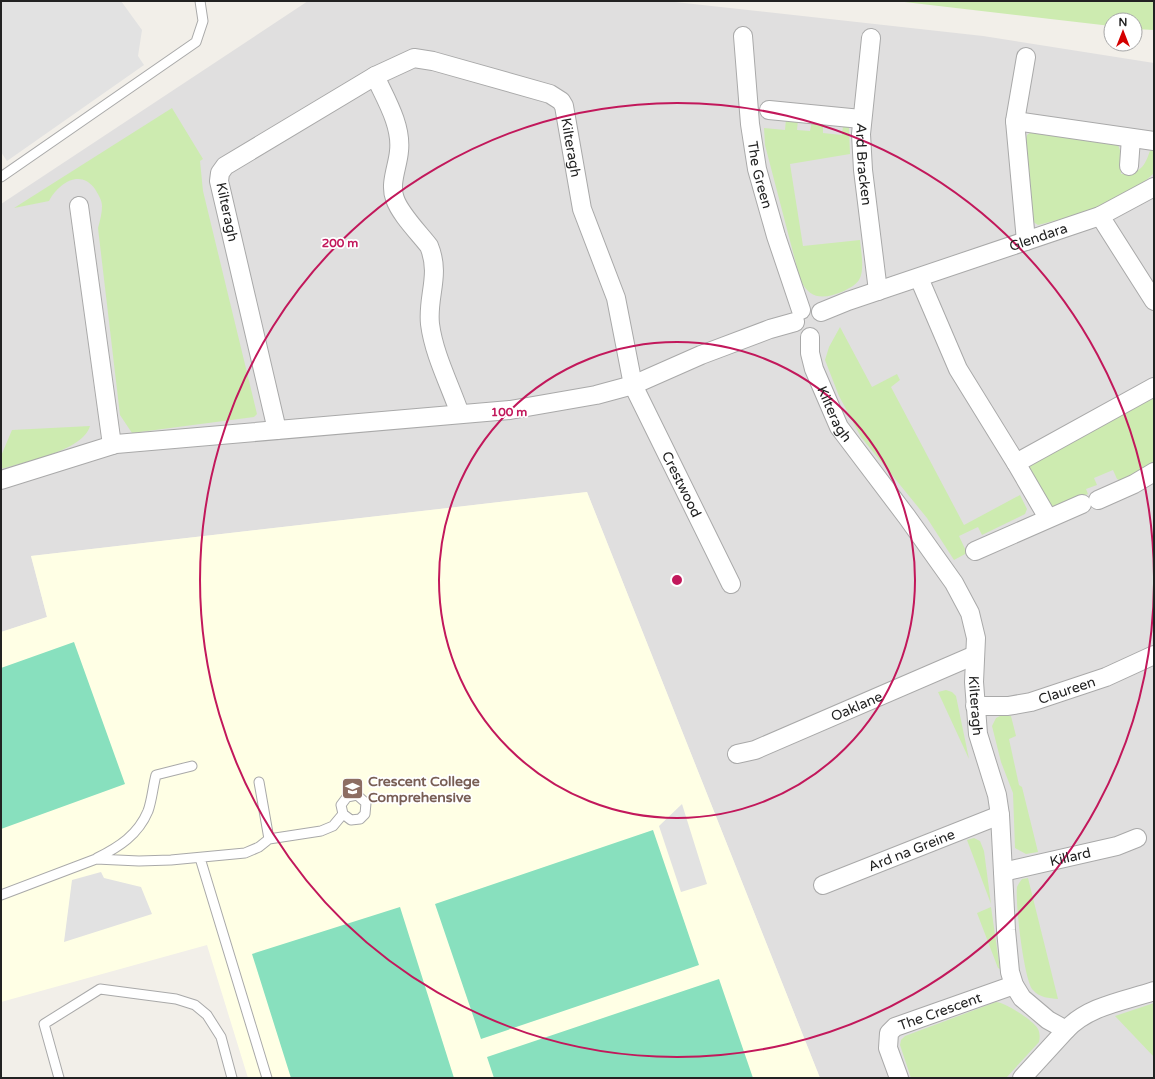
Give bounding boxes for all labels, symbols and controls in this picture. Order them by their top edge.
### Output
north arrow [1103,12,1143,52]
text: N [1119,16,1127,29]
street label: Kilteragh [558,116,585,179]
street label: Ard Bracken [852,122,876,206]
street label: The Green [744,140,776,210]
street label: Kilteragh [212,181,242,243]
street label: Glendara [1007,219,1070,255]
text: 200 m [322,236,358,250]
street label: Kilteragh [814,383,856,445]
text: 100 m [491,405,527,419]
street label: Crestwood [658,448,705,520]
centre of rings [670,573,684,587]
street label: Claureen [1036,673,1097,708]
street label: Kilteragh [965,675,987,736]
street label: Oaklane [828,688,885,725]
place label: Crescent College Comprehensive [368,773,480,806]
school or university icon: Crescent College Comprehensive [340,776,366,802]
street label: Ard na Greine [866,825,957,875]
street label: Killard [1048,844,1093,870]
street label: The Crescent [896,988,984,1034]

